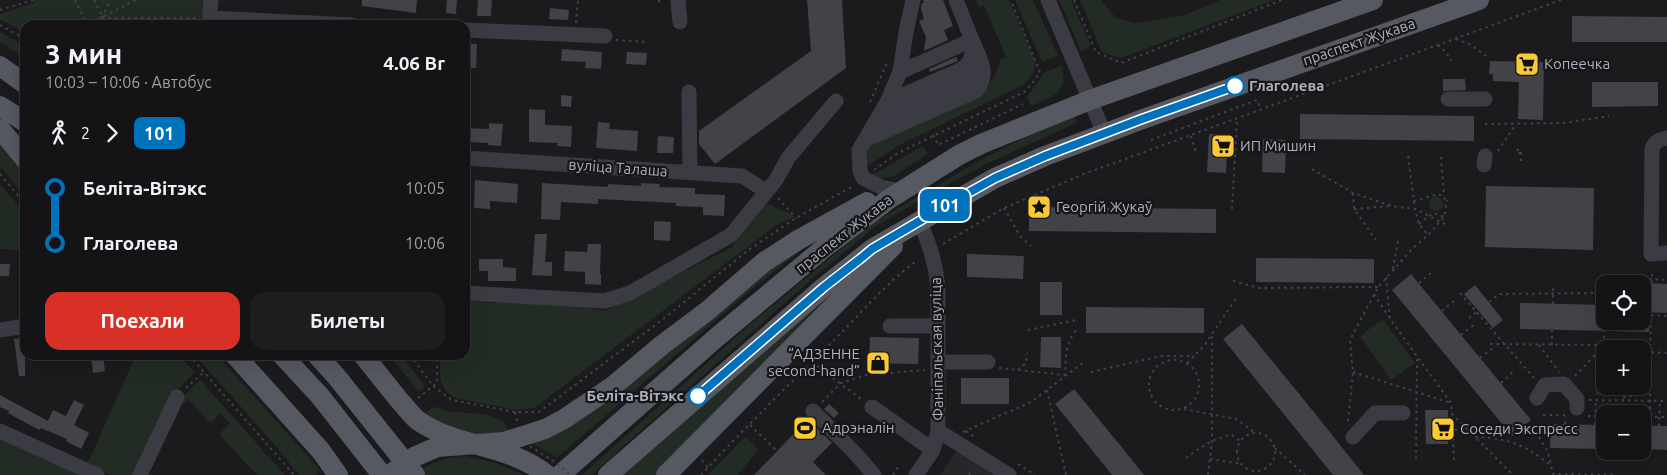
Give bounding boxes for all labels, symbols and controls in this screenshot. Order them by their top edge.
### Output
street label: праспект Жукава [1300,14,1417,69]
text: 3 мин [45,38,122,69]
supermarket icon: Копеечка [1514,51,1540,77]
text: 4.06 Br [383,52,445,74]
place label: Копеечка [1544,55,1610,72]
text: 10:03 – 10:06 · Автобус [45,73,212,91]
marker: Глаголева [1225,76,1245,96]
place label: Глаголева [1249,77,1324,94]
icon: walk [45,119,73,147]
icon: forward [98,119,126,147]
text: 101 [144,123,175,143]
text: 2 [81,124,90,142]
supermarket icon: ИП Мишин [1210,133,1236,159]
place label: ИП Мишин [1240,137,1316,154]
street label: вуліца Талаша [568,156,668,179]
text: Беліта-Вітэкс [83,177,207,199]
text: 10:05 [405,179,445,197]
line badge: 101 [916,189,974,221]
street label: праспект Жукава [792,191,895,277]
place icon: Георгій Жукаў [1026,194,1052,220]
text: 101 [930,195,960,215]
place label: Георгій Жукаў [1056,198,1152,215]
text: Глаголева [83,232,178,254]
text: 10:06 [405,234,445,252]
map controls [1596,275,1651,460]
button: locate [1596,275,1651,330]
street label: Фаніпальская вуліца [927,277,946,421]
button: Поехали [45,292,240,350]
button: Билеты [250,292,445,350]
button: + [1596,340,1651,395]
place label: “АДЗЕННЕ second-hand” [768,345,860,379]
shop icon: “АДЗЕННЕ second-hand” [865,350,891,376]
marker: Беліта-Вітэкс [688,386,708,406]
place label: Беліта-Вітэкс [587,387,684,404]
button: − [1596,405,1651,460]
sports icon: Адрэналін [792,415,818,441]
supermarket icon: Соседи Экспресс [1430,416,1456,442]
place label: Адрэналін [822,419,895,436]
place label: Соседи Экспресс [1460,420,1578,437]

